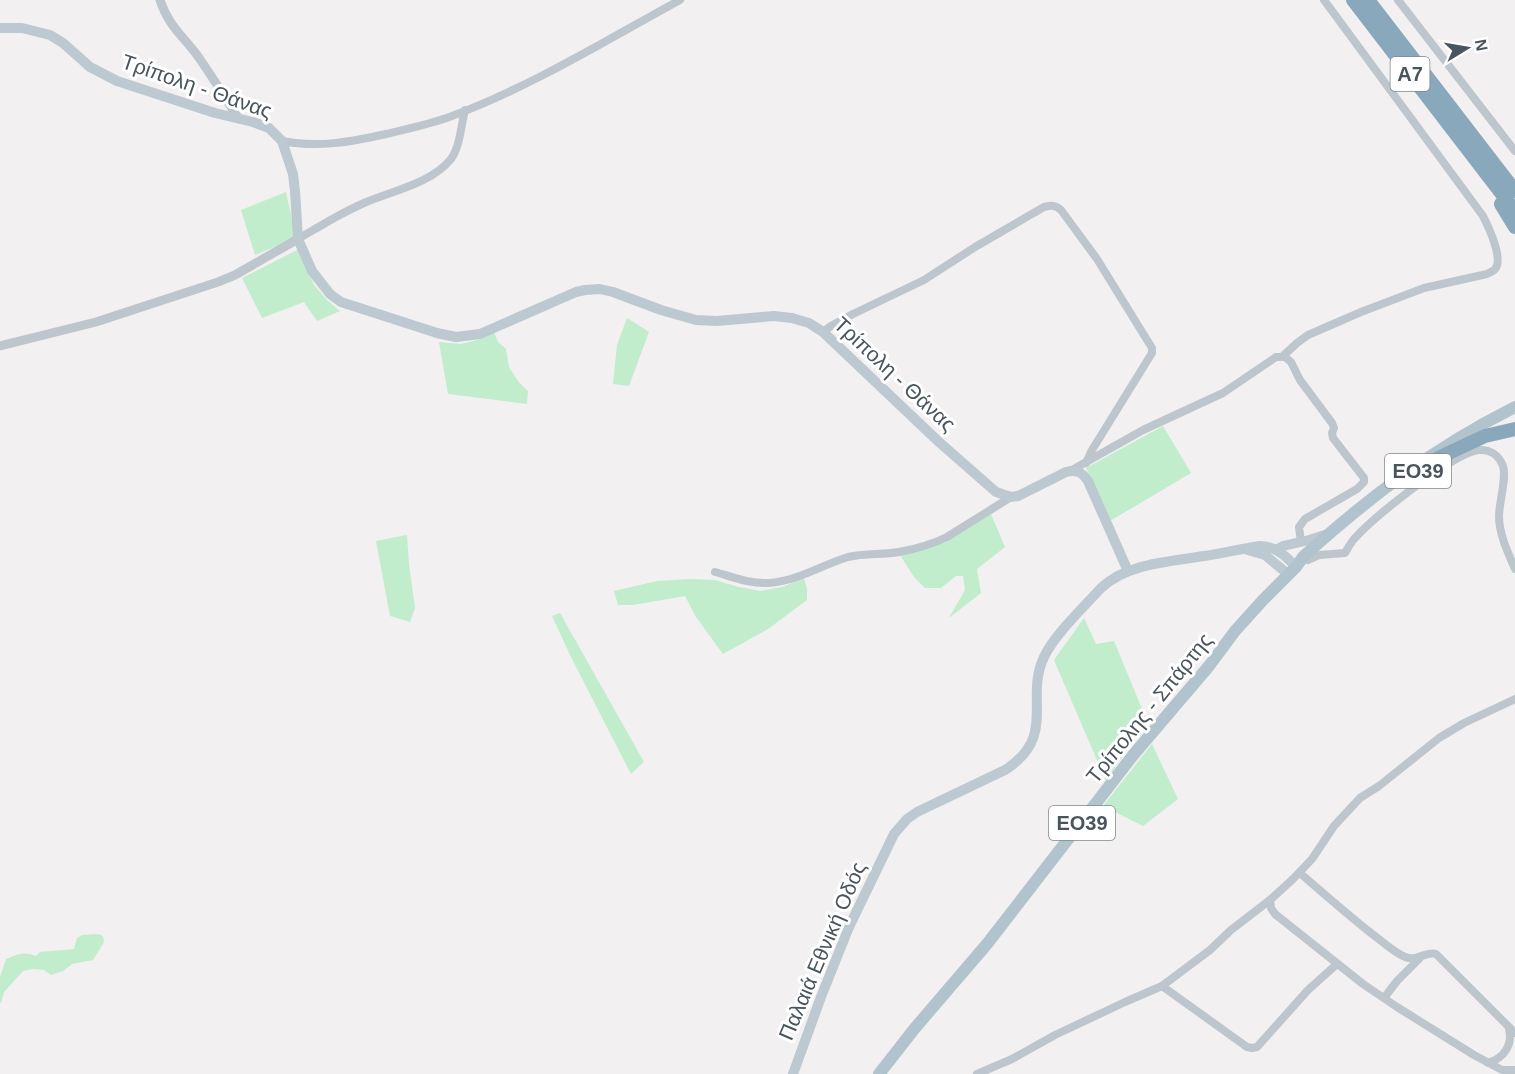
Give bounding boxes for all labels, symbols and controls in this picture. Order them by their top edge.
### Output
north arrow [1437,18,1497,78]
text: N [1472,38,1491,53]
street label: Τρίπολη - Θάνας [119,50,275,122]
road number: Α7 [1390,57,1430,91]
street label: Τρίπολη - Θάνας [830,312,960,436]
road number: ΕΟ39 [1385,454,1451,488]
street label: Τρίπολης - Σπάρτης [1082,629,1216,787]
road number: ΕΟ39 [1049,806,1115,840]
street label: Παλαιά Εθνική Οδός [774,859,870,1043]

